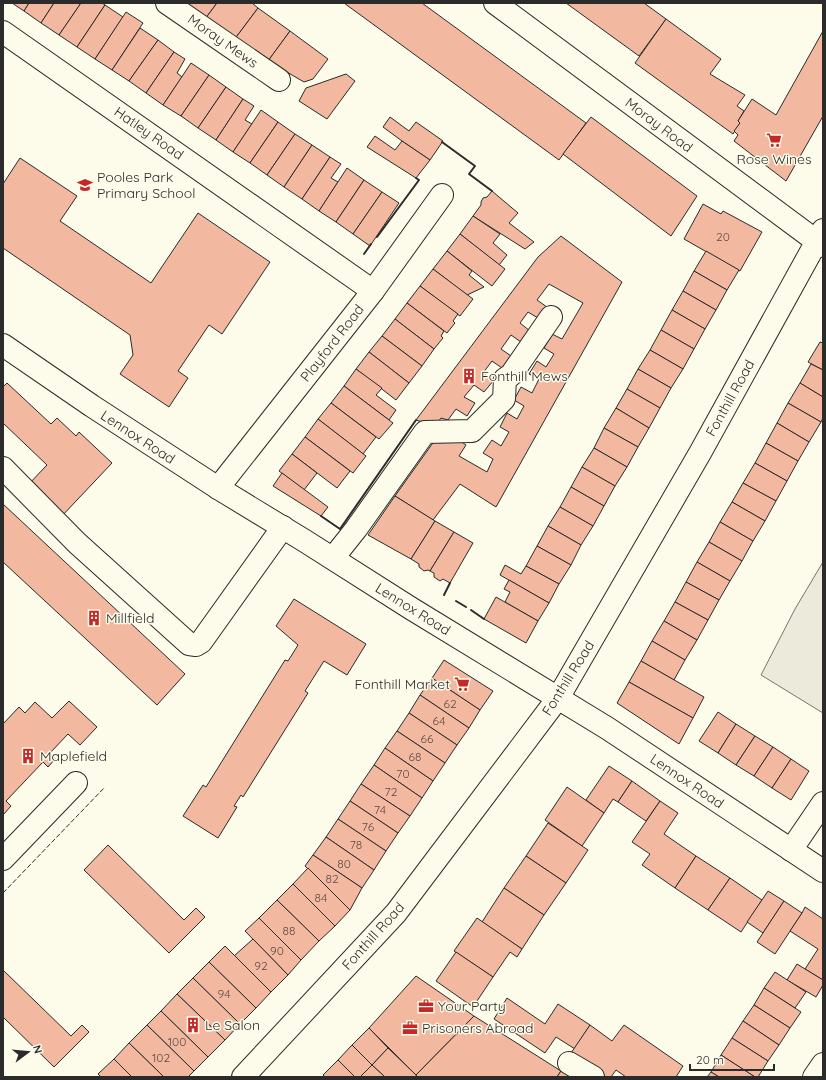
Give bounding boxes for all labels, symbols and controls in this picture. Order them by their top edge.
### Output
street label: Moray Mews [184,10,262,72]
street label: Moray Road [622,94,696,156]
street label: Hatley Road [111,102,187,164]
supermarket icon: Rose Wines [765,131,783,149]
place label: Rose Wines [736,150,812,168]
place label: Pooles Park Primary School [97,168,195,202]
school or university icon: Pooles Park Primary School [76,176,94,194]
house number: 20 [716,229,730,244]
street label: Playford Road [296,301,368,385]
street label: Fonthill Road [702,356,758,440]
building icon: Fonthill Mews [460,367,478,385]
place label: Fonthill Mews [481,367,568,385]
street label: Lennox Road [97,406,179,468]
street label: Lennox Road [372,579,454,639]
building icon: Millfield [85,609,103,627]
place label: Millfield [106,609,155,627]
street label: Fonthill Road [538,637,598,719]
place label: Fonthill Market [354,675,450,693]
supermarket icon: Fonthill Market [453,675,471,693]
house number: 62 [443,696,457,711]
house number: 64 [433,713,445,728]
house number: 66 [421,731,434,746]
building icon: Maplefield [19,747,37,765]
place label: Maplefield [40,747,107,765]
house number: 68 [409,749,421,764]
street label: Lennox Road [647,750,727,812]
house number: 70 [396,766,410,781]
house number: 72 [385,784,398,799]
house number: 74 [374,802,386,817]
house number: 76 [362,819,375,834]
house number: 78 [350,837,362,852]
house number: 80 [337,856,351,871]
house number: 82 [325,871,339,886]
house number: 84 [315,890,327,905]
street label: Fonthill Road [338,898,408,974]
house number: 88 [283,923,295,938]
house number: 90 [270,943,284,958]
house number: 92 [254,958,268,973]
house number: 94 [217,986,231,1001]
office icon: Your Party [417,997,435,1015]
place label: Your Party [438,997,506,1015]
building icon: Le Salon [184,1016,202,1034]
place label: Le Salon [205,1016,260,1034]
office icon: Prisoners Abroad [401,1019,419,1037]
place label: Prisoners Abroad [422,1019,534,1037]
north arrow [8,1032,48,1072]
house number: 100 [168,1034,186,1049]
text: N [30,1043,45,1055]
scale bar [690,1046,774,1072]
house number: 102 [152,1050,170,1065]
text: 20 m [696,1052,724,1067]

